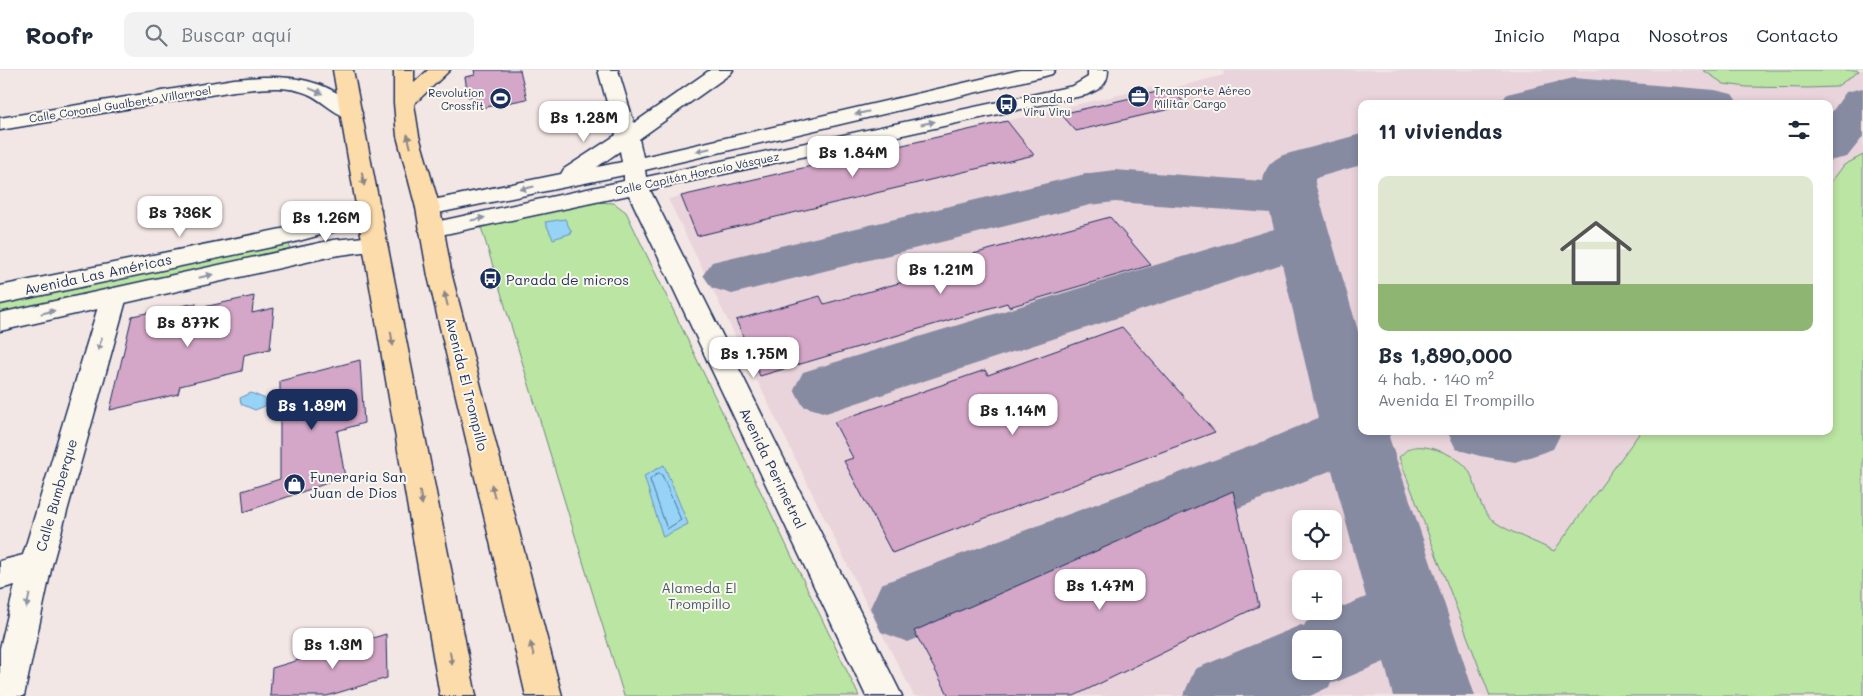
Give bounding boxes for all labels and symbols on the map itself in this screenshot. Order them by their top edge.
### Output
street label: Calle Coronel Gualberto Villarroel [28,82,212,126]
place label: Transporte Aéreo Militar Cargo [1154,83,1251,111]
office icon: Transporte Aéreo Militar Cargo [1126,84,1150,108]
place label: Revolution Crossfit [428,85,484,113]
sports icon: Revolution Crossfit [488,86,512,110]
one-way arrow [309,87,323,95]
place label: Parada a Viru Viru [1023,91,1073,119]
bus stop icon: Parada a Viru Viru [995,92,1019,116]
pin: Bs 1.28M [532,100,636,143]
one-way arrow [854,109,869,117]
one-way arrow [921,119,937,127]
one-way arrow [405,134,413,149]
pin: Bs 1.84M [801,136,905,178]
one-way arrow [696,146,711,154]
street label: Calle Capitán Horacio Vásquez [613,148,781,198]
one-way arrow [360,171,368,187]
one-way arrow [520,184,535,192]
pin: Bs 736K [134,196,226,238]
pin: Bs 1.26M [274,200,378,243]
one-way arrow [471,215,486,223]
street label: Avenida Las Américas [22,249,174,299]
pin: Bs 1.21M [889,252,993,295]
bus stop icon: Parada de micros [478,267,502,291]
place label: Parada de micros [506,270,629,289]
one-way arrow [199,272,214,280]
one-way arrow [441,292,449,307]
pin: Bs 877K [142,306,234,348]
one-way arrow [40,308,55,316]
street label: Avenida El Trompillo [441,315,493,453]
one-way arrow [388,331,396,347]
one-way arrow [96,336,104,351]
pin: Bs 1.75M [702,336,806,379]
pin: Bs 1.89M [260,388,364,431]
pin: Bs 1.14M [961,394,1065,436]
street label: Avenida Perimetral [735,404,811,532]
street label: Calle Bumberque [31,436,81,554]
place label: Funeraria San Juan de Dios [310,467,407,502]
shop icon: Funeraria San Juan de Dios [282,472,306,496]
one-way arrow [489,483,497,498]
one-way arrow [417,491,425,506]
pin: Bs 1.47M [1048,568,1152,611]
park label: Alameda El Trompillo [661,578,737,613]
one-way arrow [24,593,32,609]
pin: Bs 1.3M [287,628,379,670]
one-way arrow [528,641,536,656]
one-way arrow [447,651,455,667]

